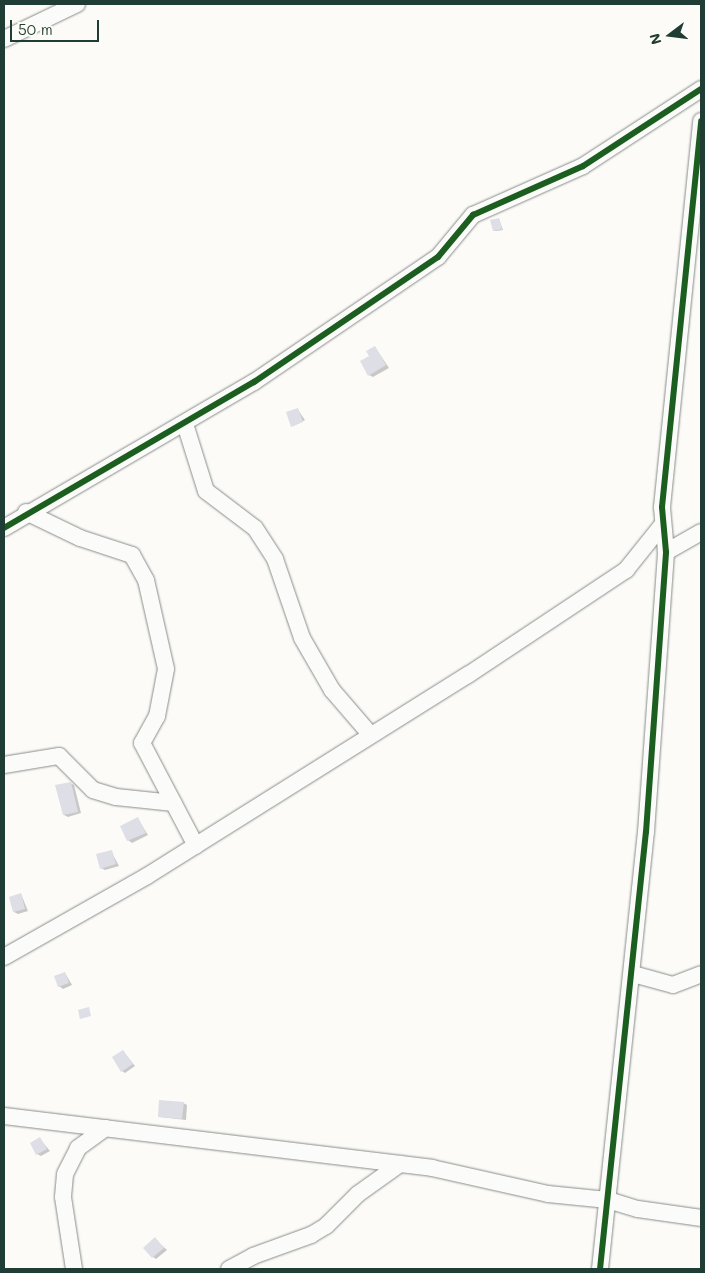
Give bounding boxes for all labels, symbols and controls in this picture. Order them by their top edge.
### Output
scale bar [12,10,101,42]
north arrow [645,10,695,60]
text: 50 m [18,19,53,39]
text: N [644,31,666,47]

